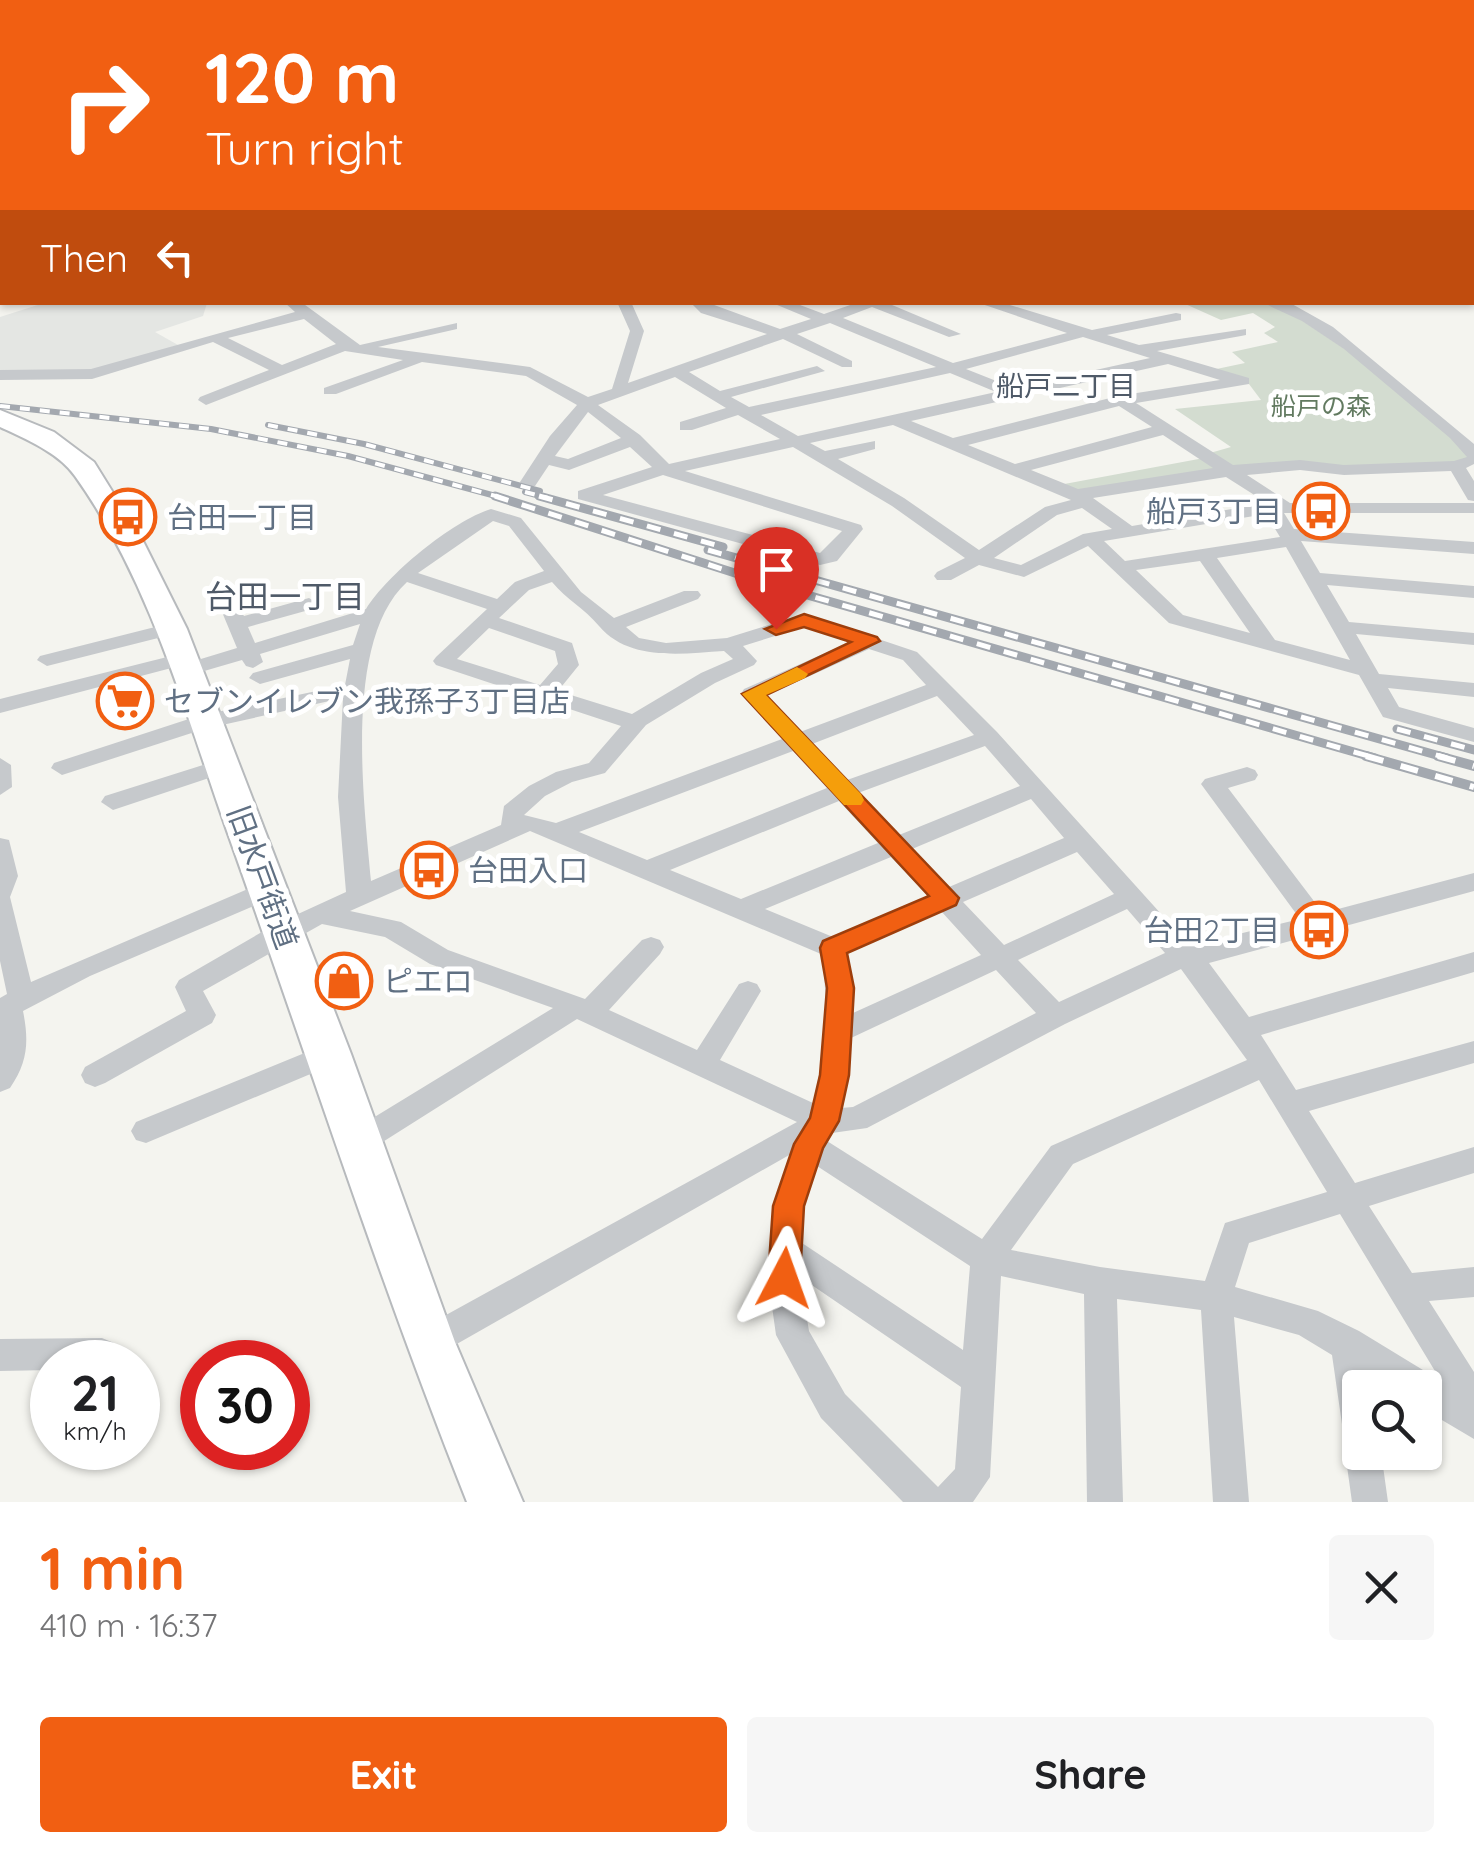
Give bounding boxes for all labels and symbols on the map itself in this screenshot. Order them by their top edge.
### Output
district label: 船戸二丁目 [996,368,1136,403]
park label: 船戸の森 [1271,390,1371,421]
bus stop icon: 船戸3丁目 [1291,481,1351,541]
bus stop icon: 台田一丁目 [98,487,158,547]
place label: 船戸3丁目 [1146,492,1282,530]
place label: 台田一丁目 [167,498,317,536]
pin [734,527,819,630]
district label: 台田一丁目 [205,576,365,616]
supermarket icon: セブンイレブン我孫子3丁目店 [95,671,155,731]
place label: セブンイレブン我孫子3丁目店 [164,682,570,720]
street label: 旧水戸街道 [219,800,307,954]
bus stop icon: 台田入口 [399,840,459,900]
place label: 台田入口 [468,851,588,889]
bus stop icon: 台田2丁目 [1289,900,1349,960]
place label: 台田2丁目 [1143,911,1280,949]
shop icon: ピエロ [314,951,374,1011]
place label: ピエロ [383,962,473,1000]
position arrow [732,1226,836,1330]
speed limit sign: 30 [180,1340,310,1470]

